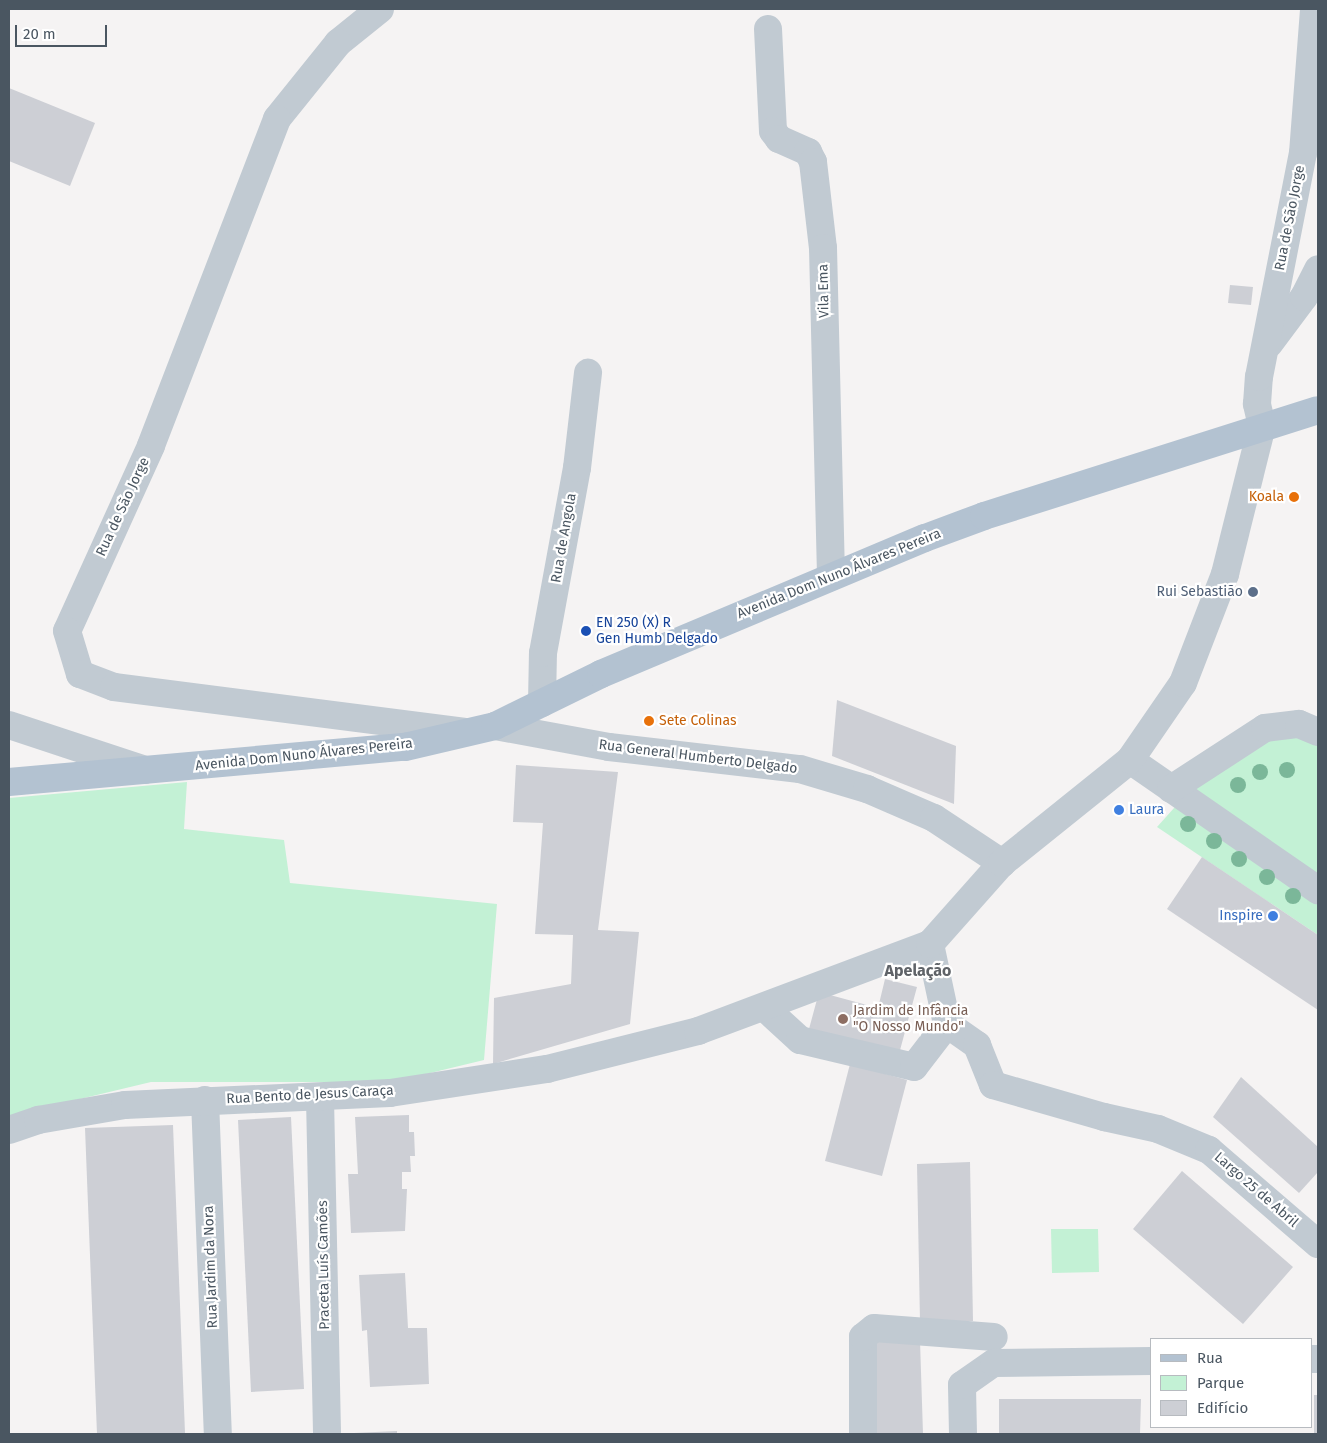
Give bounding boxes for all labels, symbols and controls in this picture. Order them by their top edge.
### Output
scale bar [18,15,110,47]
text: 20 m [23,25,56,43]
street label: Rua de São Jorge [1272,164,1308,272]
street label: Vila Ema [815,264,833,318]
street label: Rua de São Jorge [93,455,153,559]
place label: Koala [1249,489,1284,505]
marker: Koala [1288,491,1300,503]
street label: Rua de Angola [548,492,580,584]
street label: Avenida Dom Nuno Álvares Pereira [735,525,943,623]
place label: Rui Sebastião [1156,584,1243,600]
marker: Rui Sebastião [1247,586,1259,598]
place label: EN 250 (X) R Gen Humb Delgado [596,615,718,648]
marker: EN 250 (X) R Gen Humb Delgado [580,625,592,637]
place label: Sete Colinas [659,713,736,729]
marker: Sete Colinas [643,715,655,727]
street label: Avenida Dom Nuno Álvares Pereira [194,735,414,775]
street label: Rua General Humberto Delgado [598,736,798,778]
place label: Laura [1129,802,1164,818]
marker: Laura [1113,804,1125,816]
place label: Inspire [1219,908,1263,924]
marker: Inspire [1267,910,1279,922]
district label: Apelação [885,961,951,981]
place label: Jardim de Infância "O Nosso Mundo" [853,1003,968,1036]
marker: Jardim de Infância "O Nosso Mundo" [837,1013,849,1025]
street label: Rua Bento de Jesus Caraça [226,1082,394,1108]
street label: Largo 25 de Abril [1211,1149,1301,1231]
street label: Praceta Luís Camões [314,1200,334,1330]
street label: Rua Jardim da Nora [200,1205,222,1329]
legend [1150,1338,1312,1428]
text: Rua [1197,1349,1223,1367]
text: Parque [1197,1374,1244,1392]
text: Edifício [1197,1399,1248,1417]

